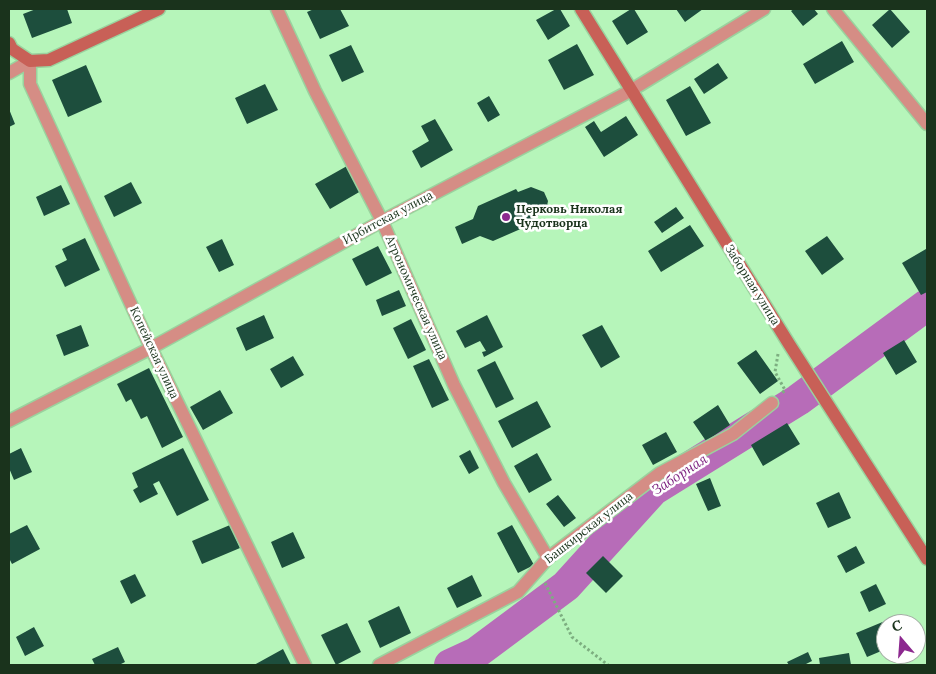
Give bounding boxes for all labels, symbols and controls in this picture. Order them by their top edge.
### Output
street label: Ирбитская улица [341,188,435,248]
place label: Церковь Николая Чудотворца [516,203,622,231]
marker: Церковь Николая Чудотворца [500,211,512,223]
street label: Агрономическая улица [382,234,450,362]
street label: Заборная улица [721,242,783,328]
street label: Копейская улица [126,305,182,401]
water label: Заборная [649,451,711,499]
street label: Башкирская улица [542,489,636,567]
north arrow [876,614,926,664]
text: С [889,616,904,636]

